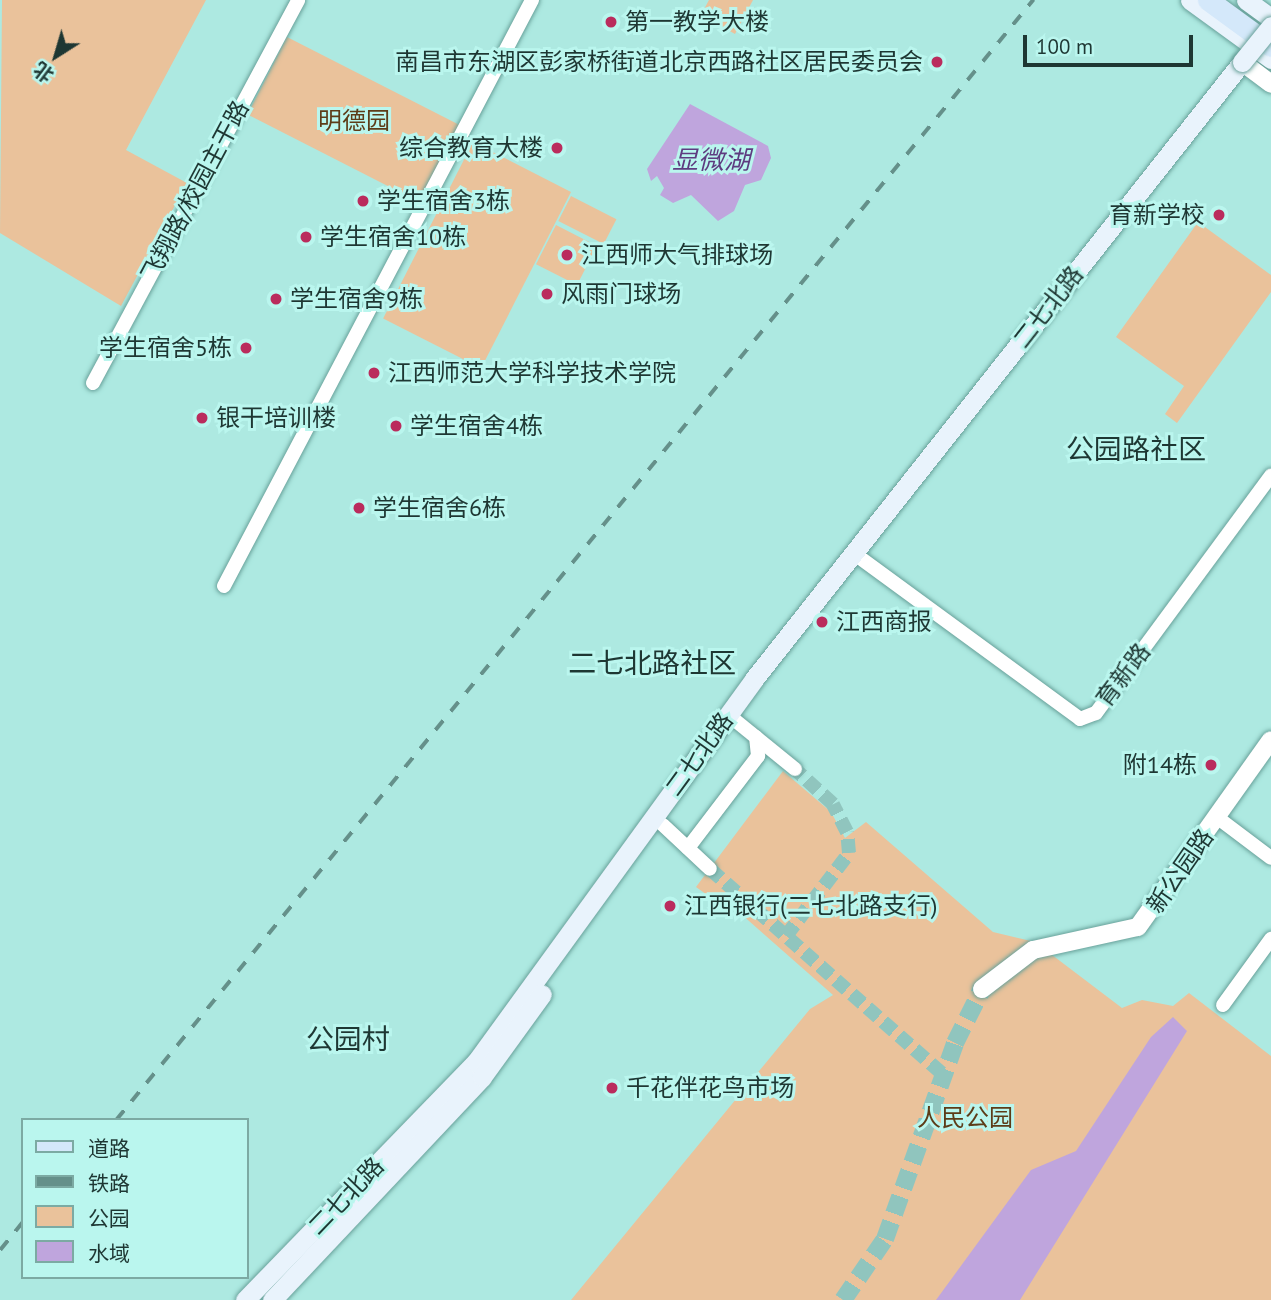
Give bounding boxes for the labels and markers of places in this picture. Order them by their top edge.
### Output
place label: 第一教学大楼 [625,8,769,36]
marker: 第一教学大楼 [603,14,619,30]
place label: 南昌市东湖区彭家桥街道北京西路社区居民委员会 [395,48,923,76]
marker: 南昌市东湖区彭家桥街道北京西路社区居民委员会 [929,54,945,70]
place label: 综合教育大楼 [399,134,543,162]
marker: 综合教育大楼 [549,140,565,156]
place label: 学生宿舍3栋 [377,187,510,215]
marker: 学生宿舍3栋 [355,193,371,209]
place label: 育新学校 [1109,201,1205,229]
marker: 育新学校 [1211,207,1227,223]
place label: 学生宿舍10栋 [320,223,466,251]
marker: 学生宿舍10栋 [298,229,314,245]
place label: 江西师大气排球场 [581,241,773,269]
marker: 江西师大气排球场 [559,247,575,263]
place label: 风雨门球场 [561,280,681,308]
place label: 学生宿舍9栋 [290,285,423,313]
marker: 风雨门球场 [539,286,555,302]
marker: 学生宿舍9栋 [268,291,284,307]
place label: 学生宿舍5栋 [99,334,232,362]
marker: 学生宿舍5栋 [238,340,254,356]
place label: 江西师范大学科学技术学院 [388,359,676,387]
marker: 江西师范大学科学技术学院 [366,365,382,381]
place label: 银干培训楼 [216,404,336,432]
marker: 银干培训楼 [194,410,210,426]
place label: 学生宿舍4栋 [410,412,543,440]
marker: 学生宿舍4栋 [388,418,404,434]
place label: 学生宿舍6栋 [373,494,506,522]
marker: 学生宿舍6栋 [351,500,367,516]
place label: 江西商报 [836,608,932,636]
marker: 江西商报 [814,614,830,630]
place label: 附14栋 [1123,751,1197,779]
marker: 附14栋 [1203,757,1219,773]
place label: 江西银行(二七北路支行) [684,892,937,920]
marker: 江西银行(二七北路支行) [662,898,678,914]
place label: 千花伴花鸟市场 [626,1074,794,1102]
marker: 千花伴花鸟市场 [604,1080,620,1096]

